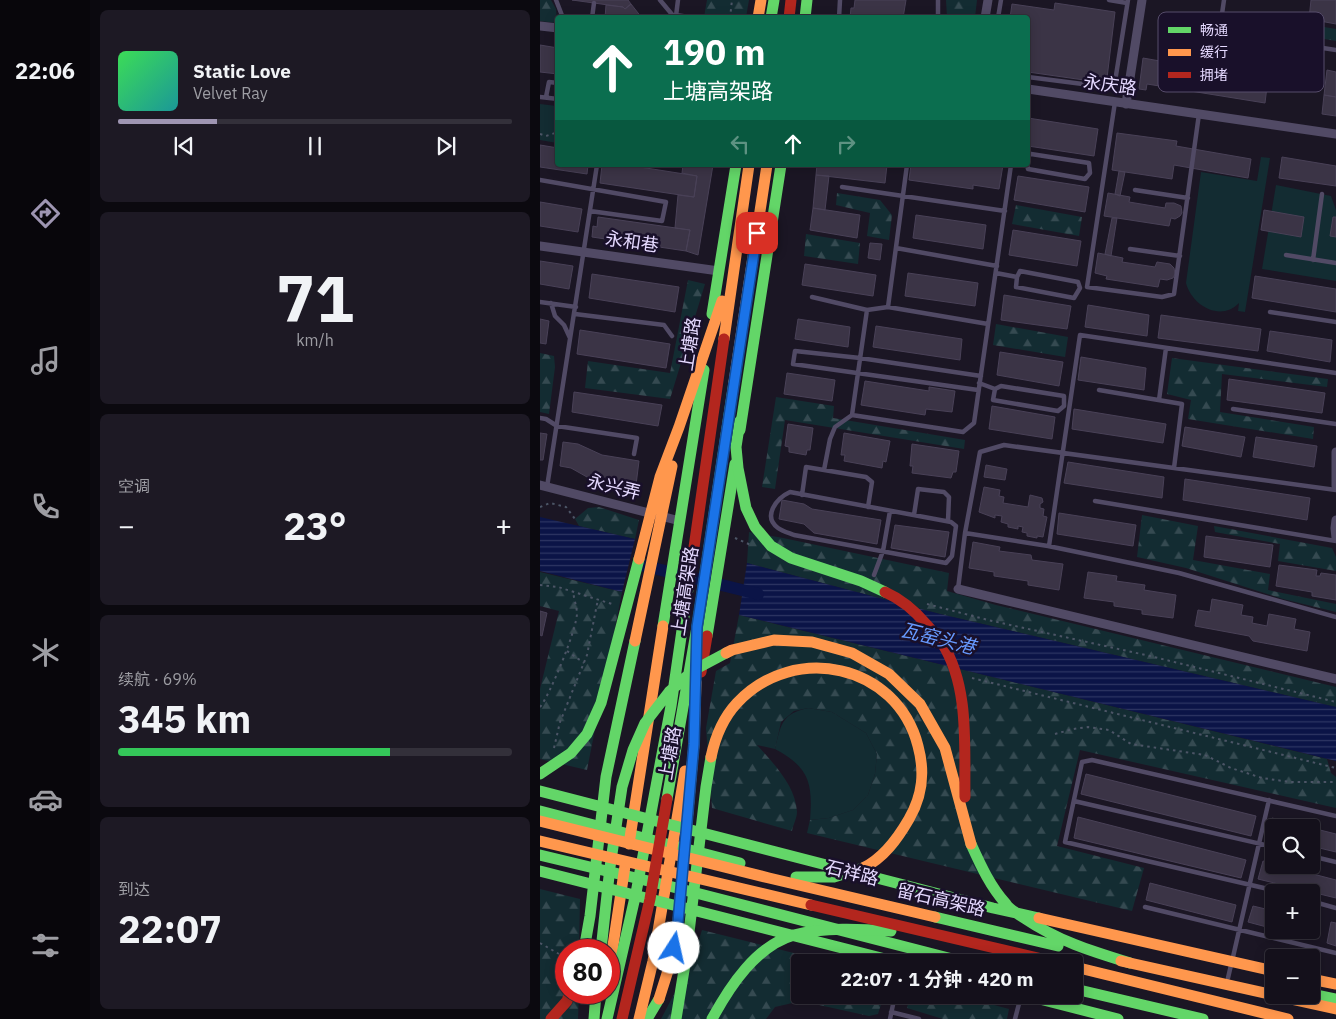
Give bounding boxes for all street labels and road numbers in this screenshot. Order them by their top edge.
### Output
street label: 永庆路 [1082,69,1138,100]
street label: 永和巷 [604,226,660,257]
street label: 上塘路 [674,315,705,372]
street label: 永兴弄 [585,469,643,504]
street label: 上塘高架路 [666,545,703,637]
street label: 上塘路 [653,724,686,781]
street label: 石祥路 [823,855,881,890]
street label: 留石高架路 [895,878,988,921]

